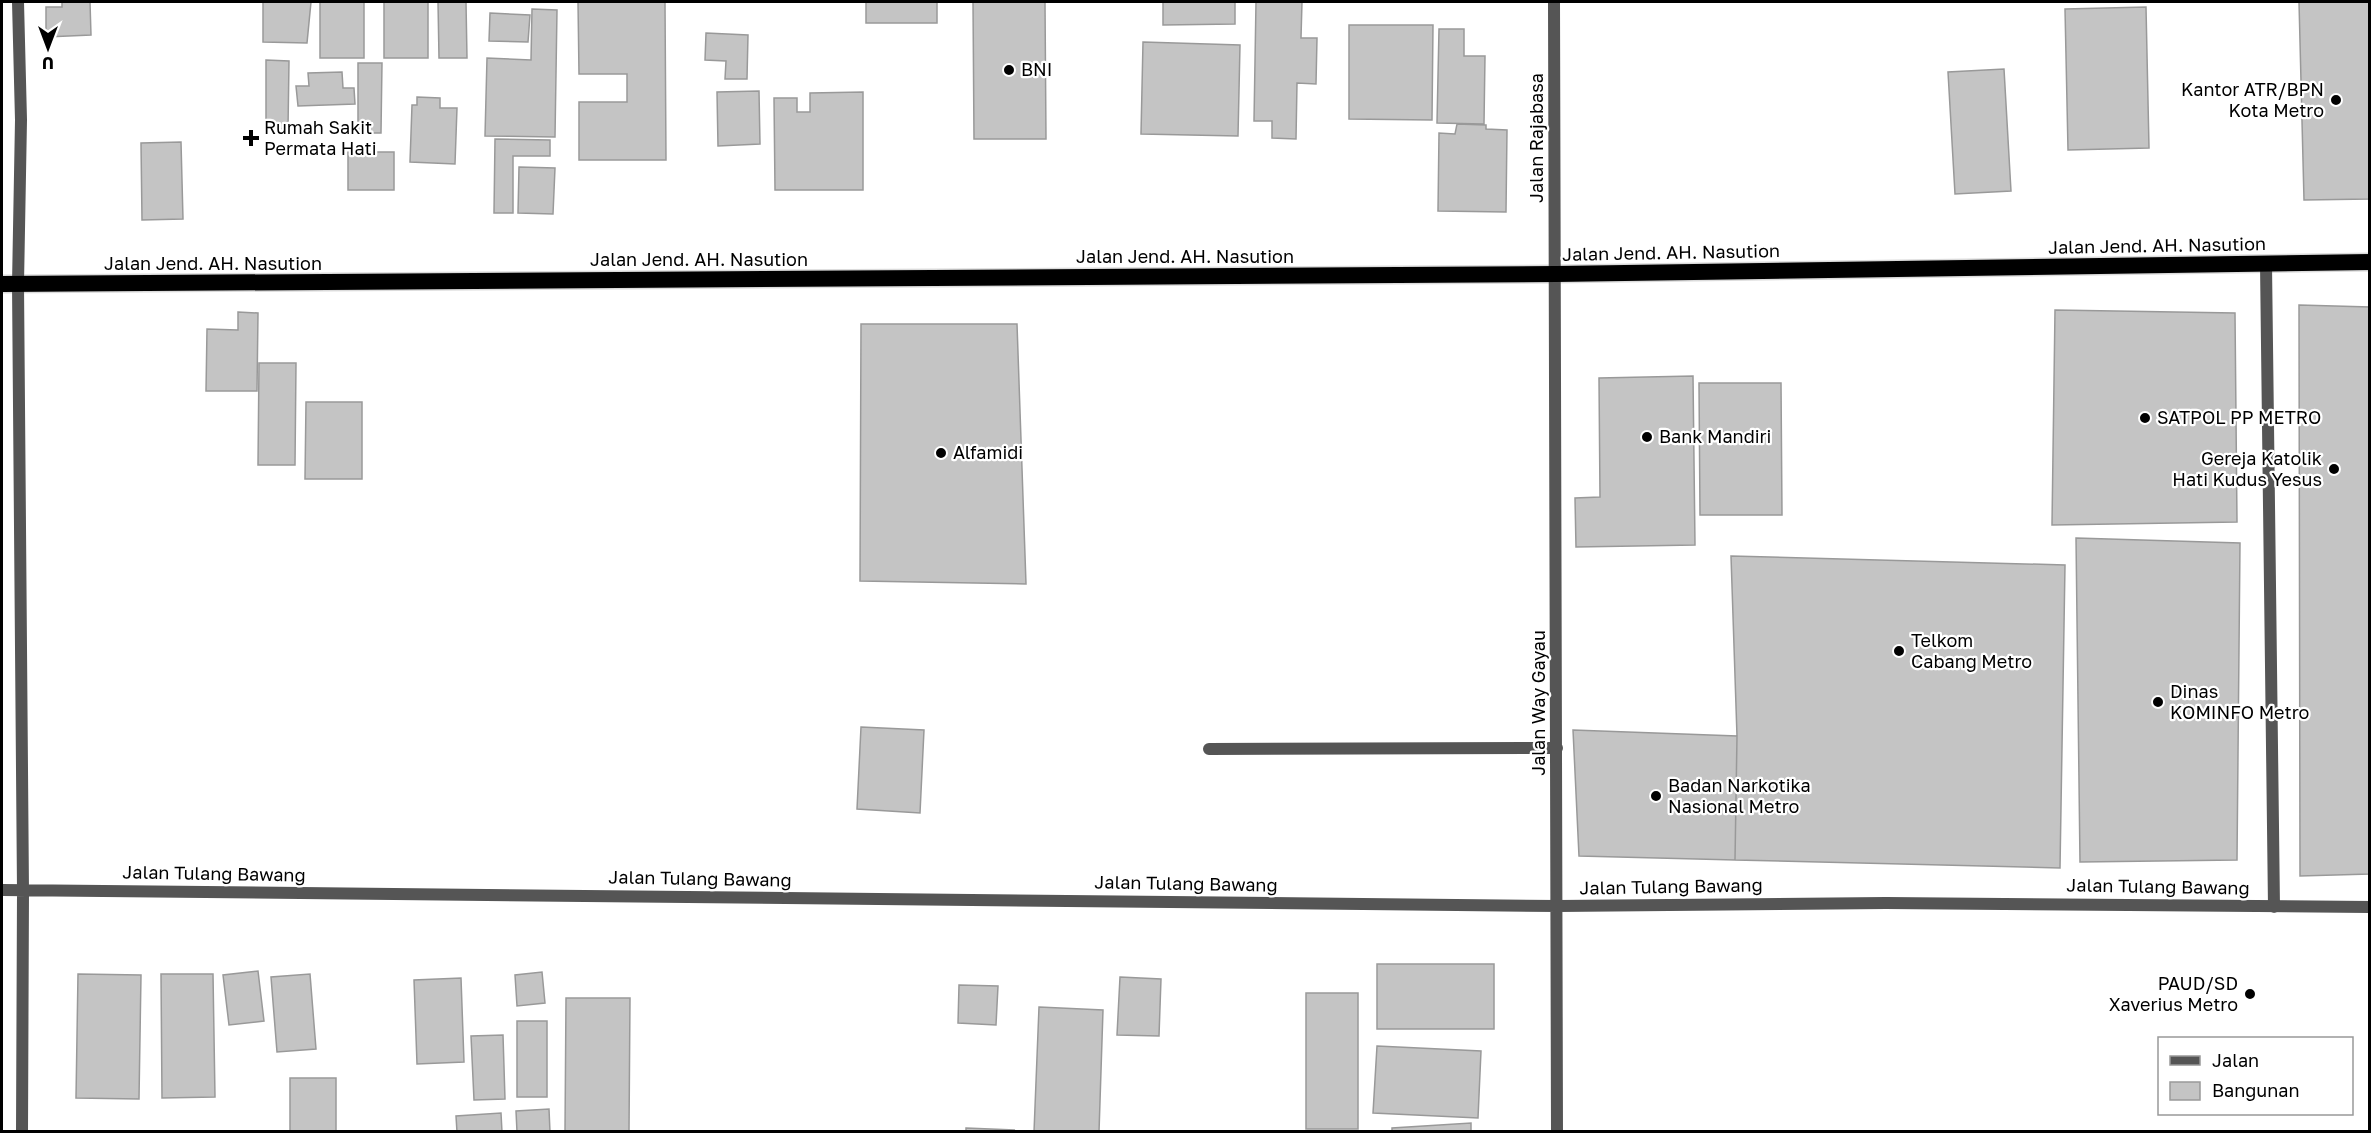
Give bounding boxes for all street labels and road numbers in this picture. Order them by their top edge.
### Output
street label: Jalan Rajabasa [1525,73,1547,203]
street label: Jalan Jend. AH. Nasution [2048,232,2266,258]
street label: Jalan Jend. AH. Nasution [1562,239,1780,265]
street label: Jalan Jend. AH. Nasution [1076,245,1294,267]
street label: Jalan Jend. AH. Nasution [590,248,808,270]
street label: Jalan Jend. AH. Nasution [104,252,322,274]
street label: Jalan Way Gayau [1527,630,1549,776]
street label: Jalan Tulang Bawang [122,860,306,886]
street label: Jalan Tulang Bawang [608,865,792,891]
street label: Jalan Tulang Bawang [1094,870,1278,896]
street label: Jalan Tulang Bawang [1579,873,1763,899]
street label: Jalan Tulang Bawang [2066,873,2250,899]

